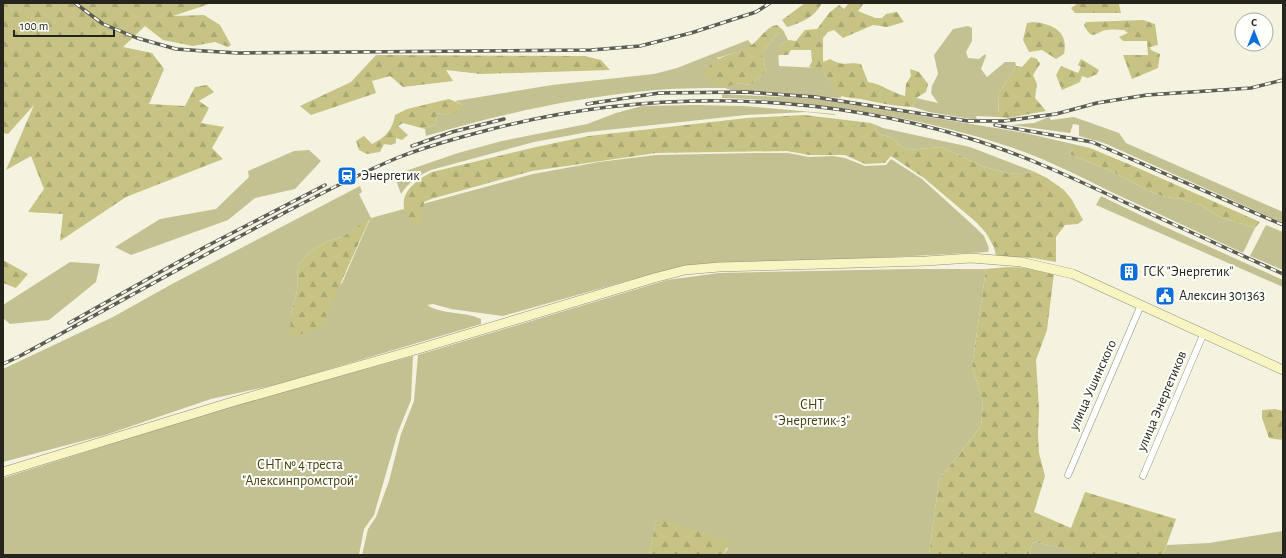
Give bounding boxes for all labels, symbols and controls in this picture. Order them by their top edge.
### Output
scale bar [14,12,114,38]
north arrow [1234,12,1274,52]
text: С [1251,17,1257,28]
text: 100 m [20,20,48,32]
station icon: Энергетик [336,165,358,187]
place label: Энергетик [361,169,420,183]
building icon: ГСК "Энергетик" [1118,261,1140,283]
place label: ГСК "Энергетик" [1143,265,1233,279]
public building icon: Алексин 301363 [1154,285,1176,307]
place label: Алексин 301363 [1179,289,1265,303]
street label: улица Ушинского [1066,338,1119,433]
street label: улица Энергетиков [1134,349,1189,454]
park label: СНТ "Энергетик-3" [774,398,850,428]
park label: СНТ № 4 треста "Алексинпромстрой" [242,458,358,488]

